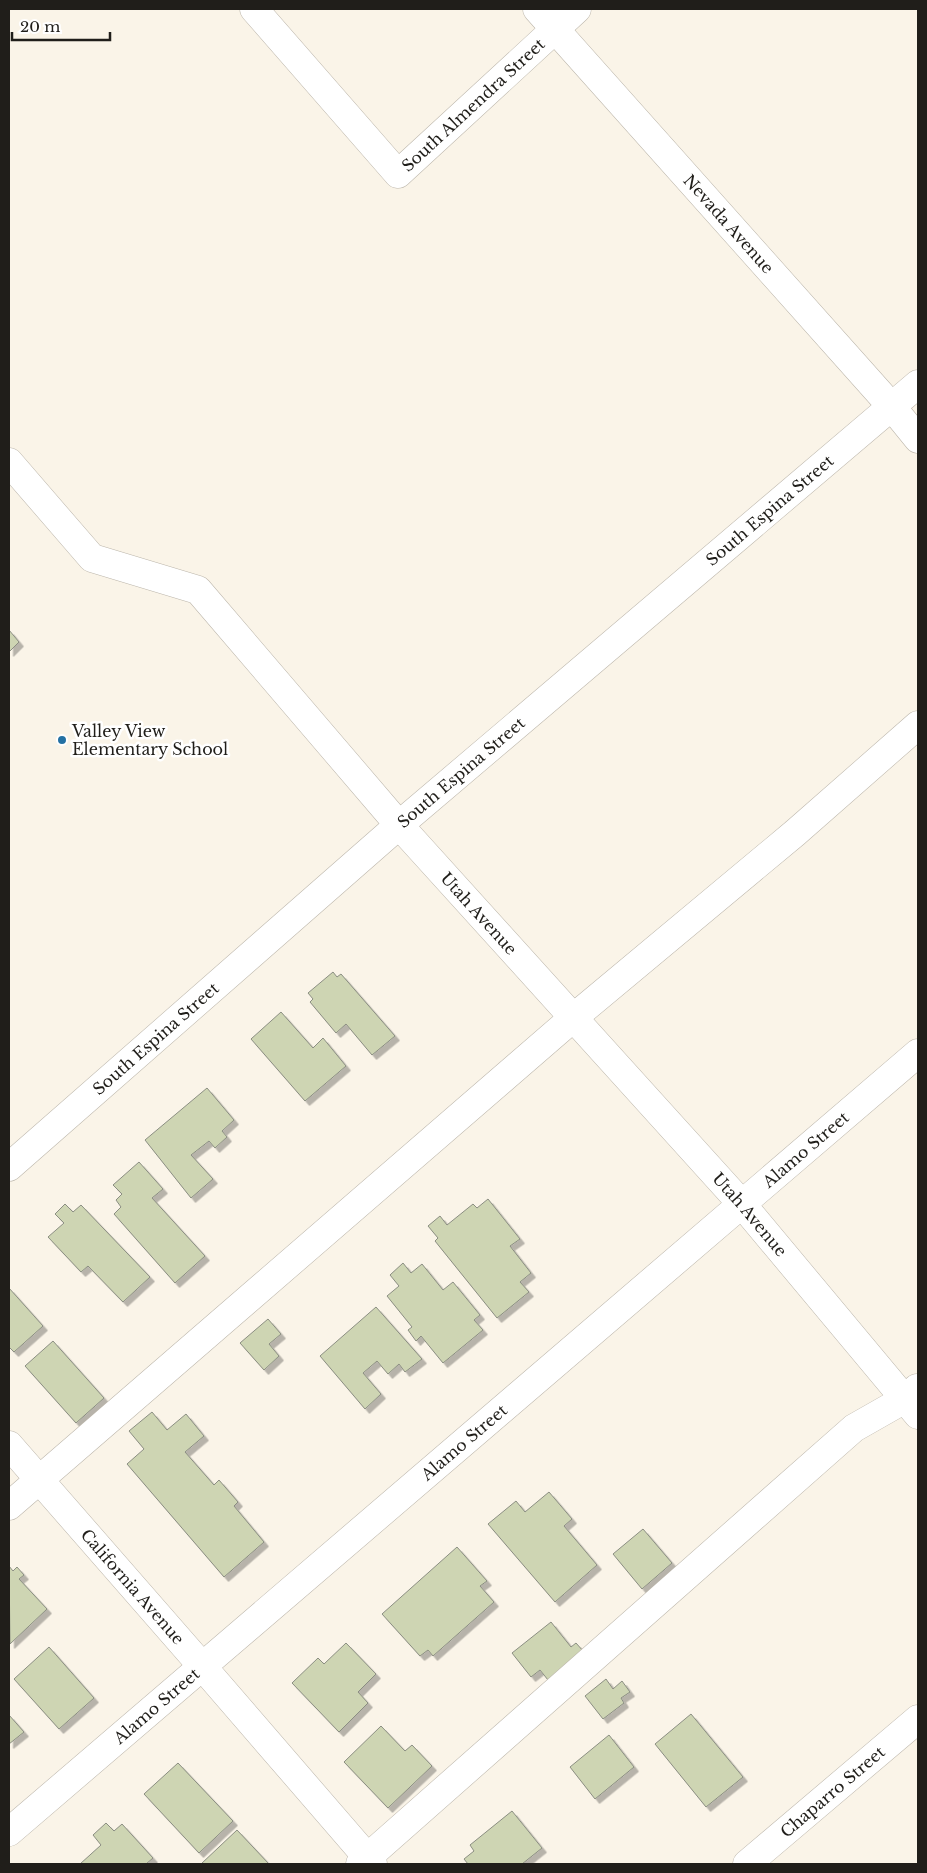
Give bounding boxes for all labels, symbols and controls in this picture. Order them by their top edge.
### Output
scale bar [12,10,110,42]
text: 20 m [20,17,60,36]
street label: South Almendra Street [397,34,549,176]
street label: Nevada Avenue [679,170,778,278]
street label: South Espina Street [702,450,837,570]
street label: South Espina Street [393,713,529,832]
place label: Valley View Elementary School [71,721,228,759]
marker: Valley View Elementary School [56,734,68,746]
street label: Utah Avenue [437,868,521,959]
street label: South Espina Street [89,978,223,1099]
street label: Alamo Street [758,1107,853,1192]
street label: Utah Avenue [708,1168,791,1260]
street label: Alamo Street [416,1400,511,1485]
street label: California Avenue [77,1525,189,1649]
street label: Alamo Street [108,1663,203,1749]
street label: Chaparro Street [776,1742,889,1842]

